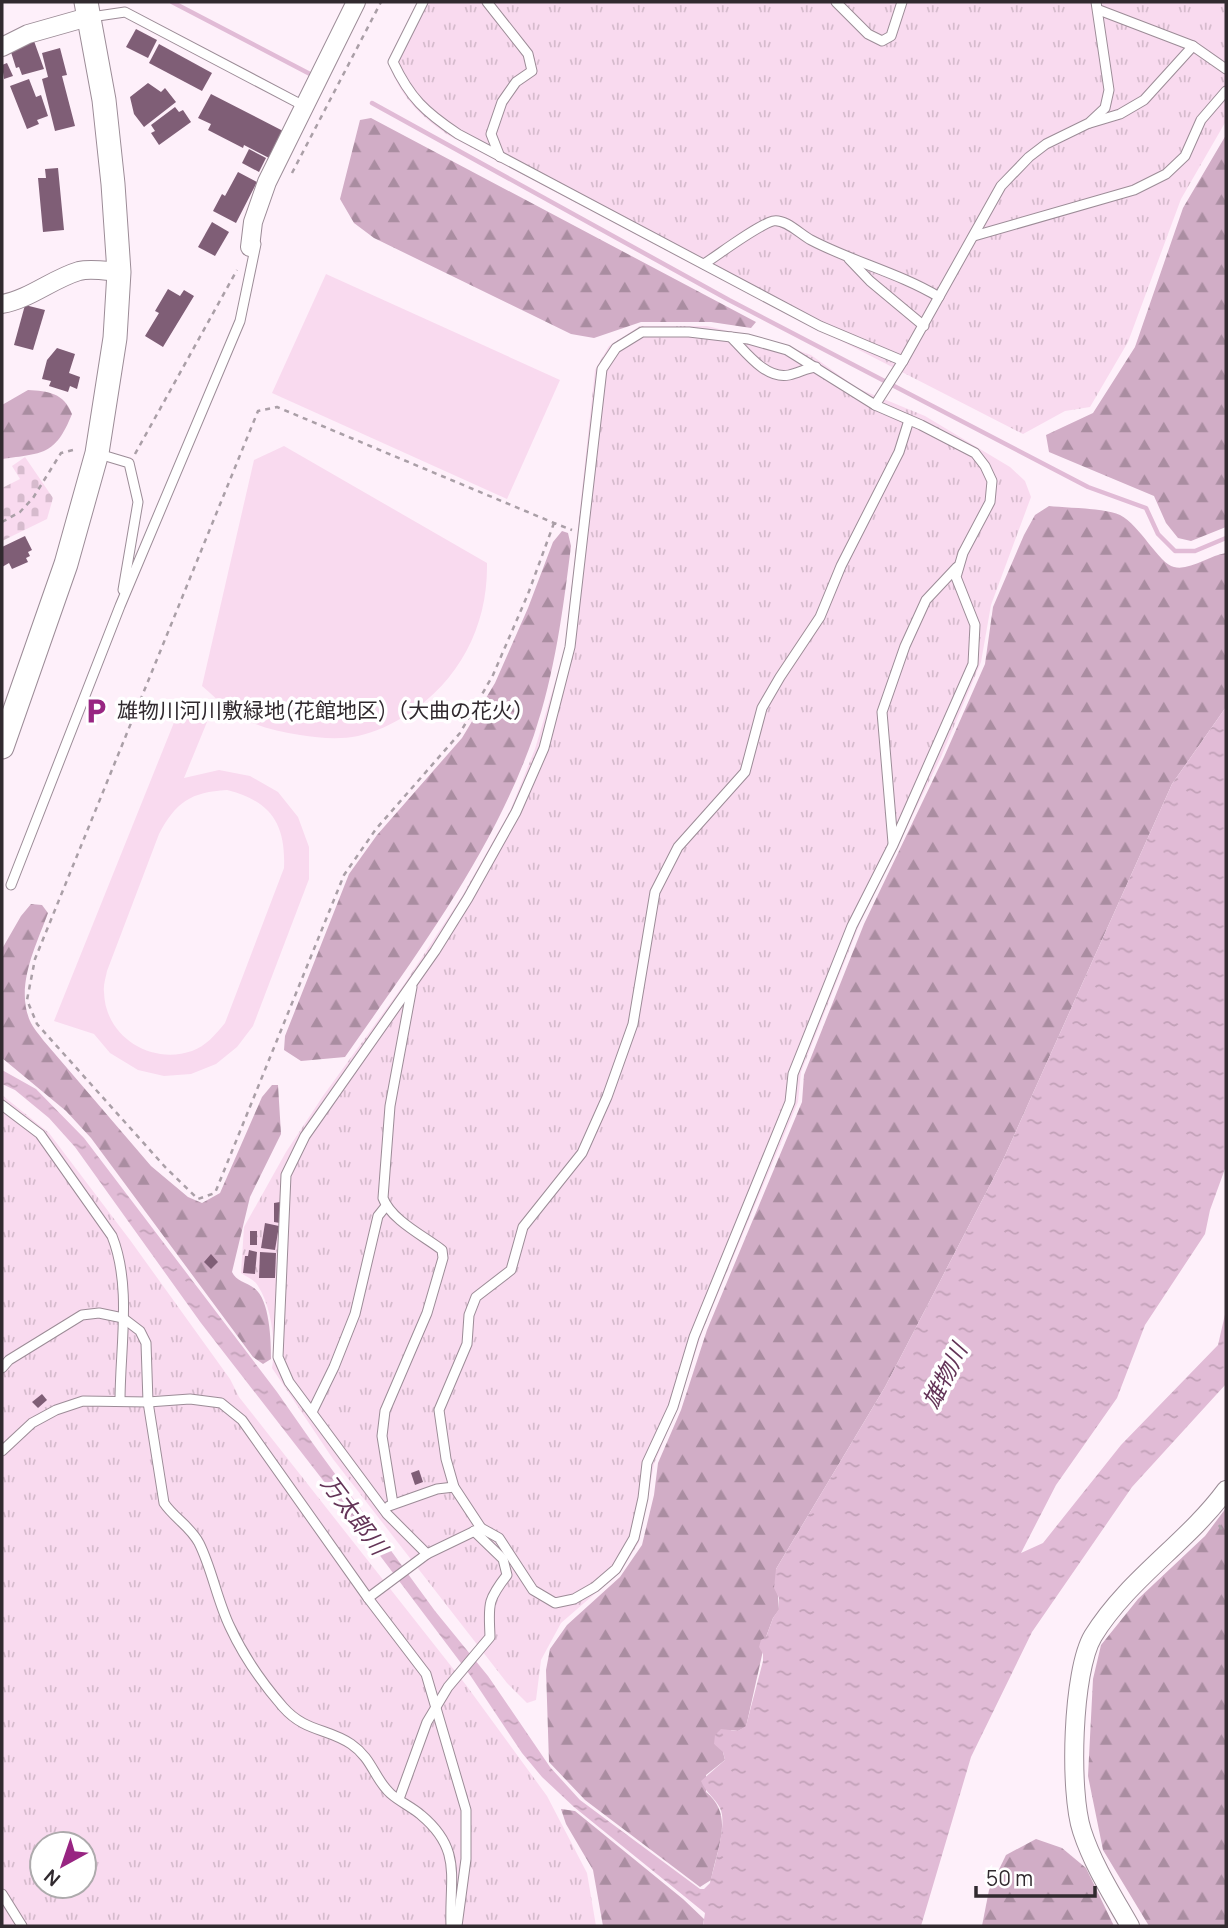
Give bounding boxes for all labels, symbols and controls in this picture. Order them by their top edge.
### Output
parking icon: 雄物川河川敷緑地(花館地区)（大曲の花火） [81,696,111,726]
place label: 雄物川河川敷緑地(花館地区)（大曲の花火） [117,696,534,724]
water label: 雄物川 [914,1335,975,1414]
water label: 万太郎川 [314,1468,397,1563]
north arrow [28,1830,98,1900]
scale bar [976,1854,1095,1898]
text: N [38,1864,66,1892]
text: 50 m [986,1864,1033,1892]

